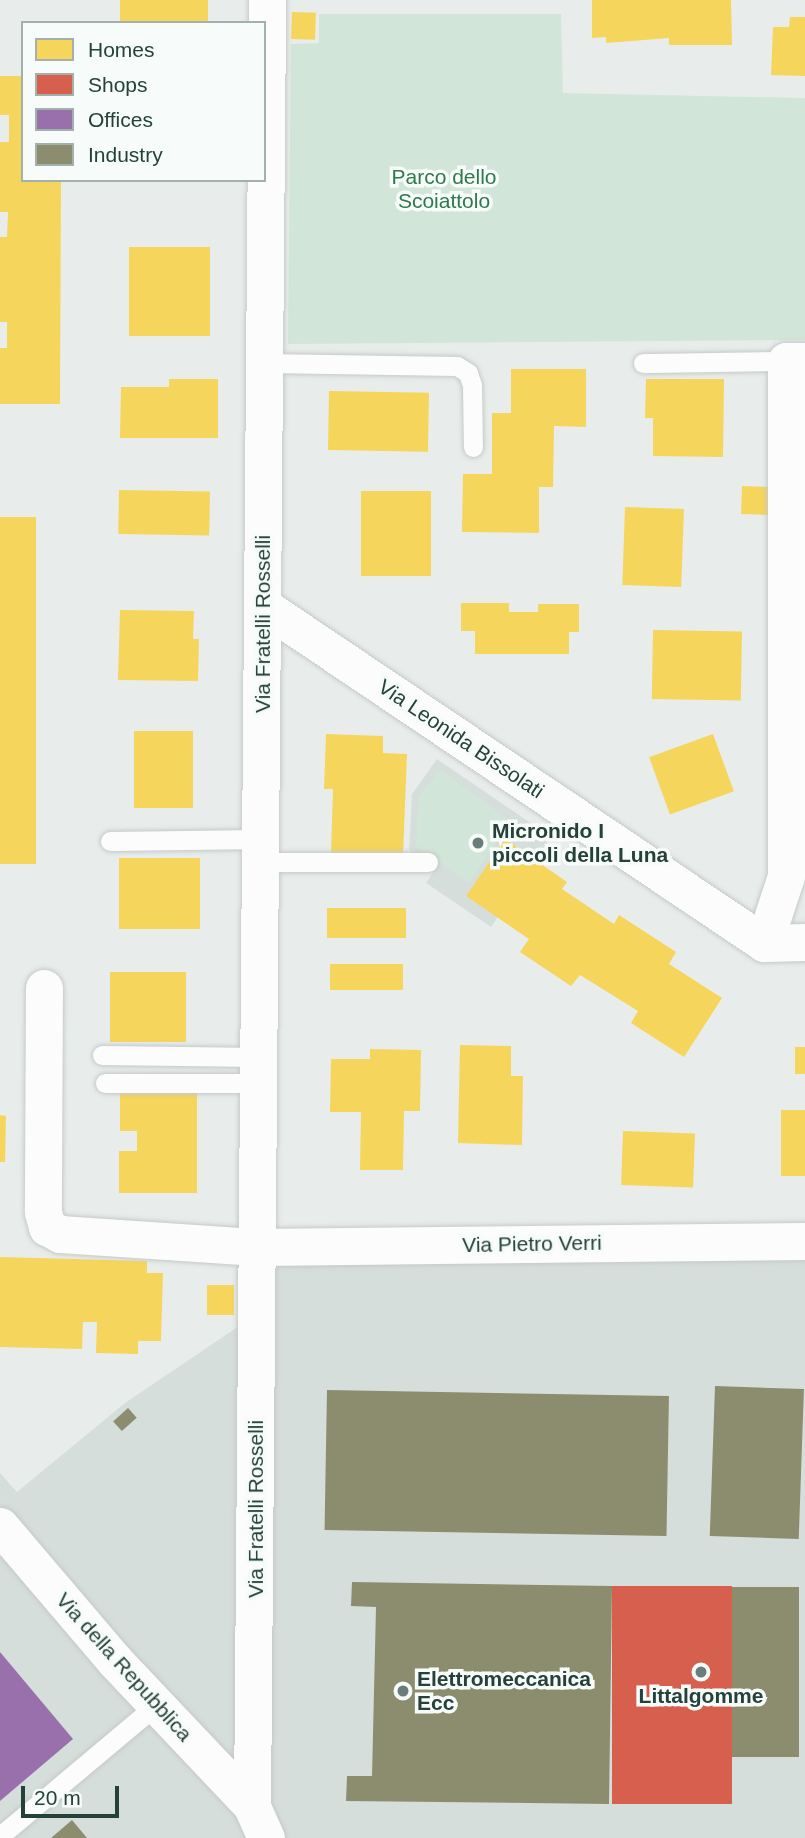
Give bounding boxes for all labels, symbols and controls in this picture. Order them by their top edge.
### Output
legend [21,21,266,182]
text: Homes [88,38,155,61]
text: Shops [88,73,148,96]
text: Offices [88,108,153,131]
text: Industry [88,143,163,166]
park label: Parco dello Scoiattolo [391,164,497,214]
street label: Via Fratelli Rosselli [250,535,276,713]
street label: Via Leonida Bissolati [373,674,549,804]
place label: Micronido I piccoli della Luna [492,818,668,868]
marker: Micronido I piccoli della Luna [470,835,486,851]
street label: Via Pietro Verri [462,1230,602,1258]
street label: Via Fratelli Rosselli [243,1420,269,1598]
street label: Via della Repubblica [51,1588,197,1746]
marker: Littalgomme [693,1664,709,1680]
place label: Elettromeccanica Ecc [417,1666,591,1716]
marker: Elettromeccanica Ecc [395,1683,411,1699]
place label: Littalgomme [639,1683,763,1709]
scale bar [24,1772,122,1816]
text: 20 m [34,1786,81,1809]

